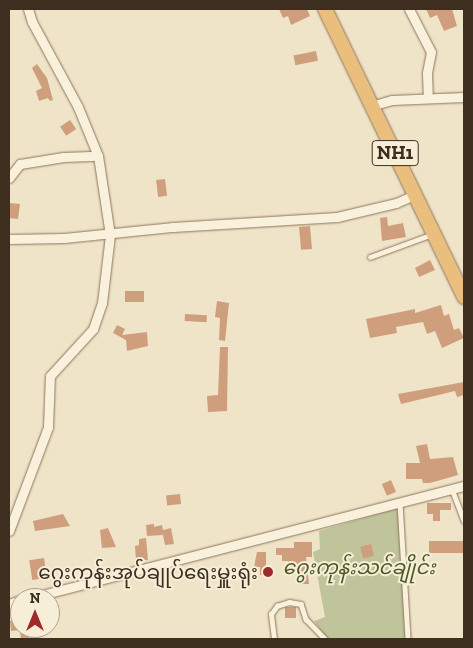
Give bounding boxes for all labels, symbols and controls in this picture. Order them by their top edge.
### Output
road number: NH1 [371,136,419,170]
park label: ဂွေးကုန်းသင်ချိုင်း [283,555,435,579]
place label: ဂွေးကုန်းအုပ်ချုပ်ရေးမှူးရုံး [38,560,258,584]
marker: ဂွေးကုန်းအုပ်ချုပ်ရေးမှူးရုံး [262,566,274,578]
north arrow [10,588,60,638]
text: N [30,590,40,607]

